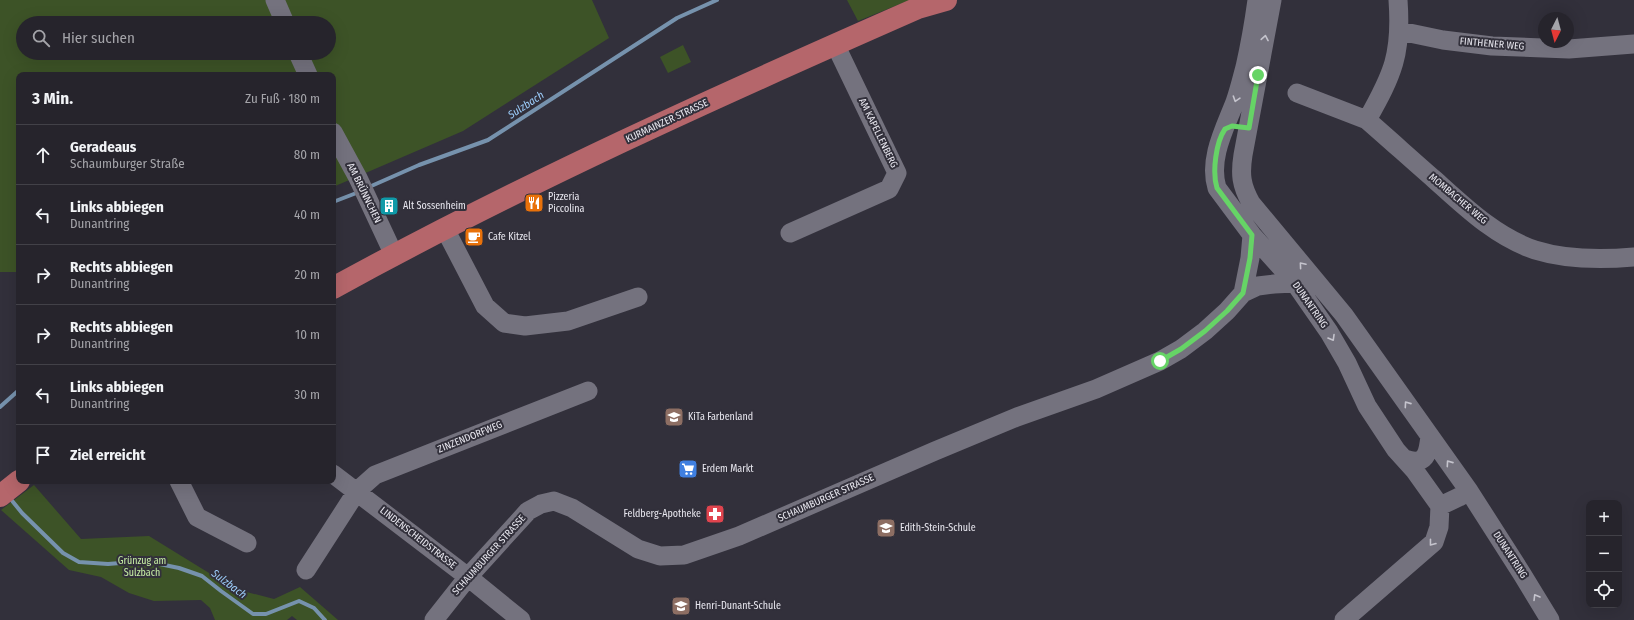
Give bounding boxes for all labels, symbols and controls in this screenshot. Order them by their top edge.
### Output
north arrow [1538,12,1574,48]
search box [16,16,336,60]
icon: search [30,27,52,49]
text: Hier suchen [62,29,135,47]
one-way arrow [1260,34,1269,41]
street label: FINTHENER WEG [1459,35,1525,53]
route end [1249,66,1267,84]
text: 3 Min. [32,88,73,109]
water label: Sulzbach [505,88,547,122]
text: Zu Fuß · 180 m [245,91,320,106]
one-way arrow [1232,95,1240,102]
street label: AM KAPELLENBERG [856,96,900,170]
street label: KURMAINZER STRASSE [624,97,710,145]
text: Geradeaus [70,138,136,156]
icon: ahead [32,144,54,166]
text: 80 m [294,147,320,162]
text: Schaumburger Straße [70,156,185,171]
street label: AM BRÜNNCHEN [344,160,385,225]
street label: MOMBACHER WEG [1426,171,1490,227]
place label: Pizzeria Piccolina [548,191,585,215]
restaurant icon: Pizzeria Piccolina [523,192,545,214]
building icon: Alt Sossenheim [378,195,400,217]
text: Links abbiegen [70,198,164,216]
place label: Alt Sossenheim [403,200,466,212]
icon: left [32,204,54,226]
text: 40 m [294,207,320,222]
text: Dunantring [70,216,129,231]
cafe icon: Cafe Kitzel [463,226,485,248]
place label: Cafe Kitzel [488,231,531,243]
text: Rechts abbiegen [70,258,173,276]
one-way arrow [1300,262,1307,269]
icon: right [32,264,54,286]
text: 20 m [294,267,320,282]
text: Dunantring [70,276,129,291]
street label: DUNANTRING [1290,280,1330,331]
text: Rechts abbiegen [70,318,173,336]
icon: right [32,324,54,346]
text: 10 m [295,327,320,342]
one-way arrow [1328,334,1335,341]
text: Dunantring [70,336,129,351]
route start [1151,352,1169,370]
text: Links abbiegen [70,378,164,396]
icon: left [32,384,54,406]
text: 30 m [294,387,320,402]
text: Dunantring [70,396,129,411]
one-way arrow [1405,402,1412,409]
school or university icon: KiTa Farbenland [663,406,685,428]
place label: KiTa Farbenland [688,411,753,423]
street label: ZINZENDORFWEG [436,418,504,455]
icon: arrive [32,444,54,466]
text: Ziel erreicht [70,446,145,464]
supermarket icon: Erdem Markt [677,458,699,480]
one-way arrow [1447,461,1454,468]
place label: Erdem Markt [702,463,754,475]
street label: SCHAUMBURGER STRASSE [776,471,876,525]
map controls [1586,500,1622,608]
button: + [1586,500,1622,536]
pharmacy icon: Feldberg-Apotheke [704,503,726,525]
street label: LINDENSCHEIDSTRASSE [377,504,459,572]
place label: Feldberg-Apotheke [623,508,701,520]
street label: SCHAUMBURGER STRASSE [450,512,528,598]
school or university icon: Edith-Stein-Schule [875,517,897,539]
place label: Edith-Stein-Schule [900,522,976,534]
street label: DUNANTRING [1490,529,1530,581]
button: − [1586,536,1622,572]
one-way arrow [1430,538,1437,545]
park label: Grünzug am Sulzbach [118,555,166,579]
water label: Sulzbach [208,566,249,601]
button: locate [1586,572,1622,608]
one-way arrow [1534,594,1541,601]
school or university icon: Henri-Dunant-Schule [670,595,692,617]
place label: Henri-Dunant-Schule [695,600,781,612]

